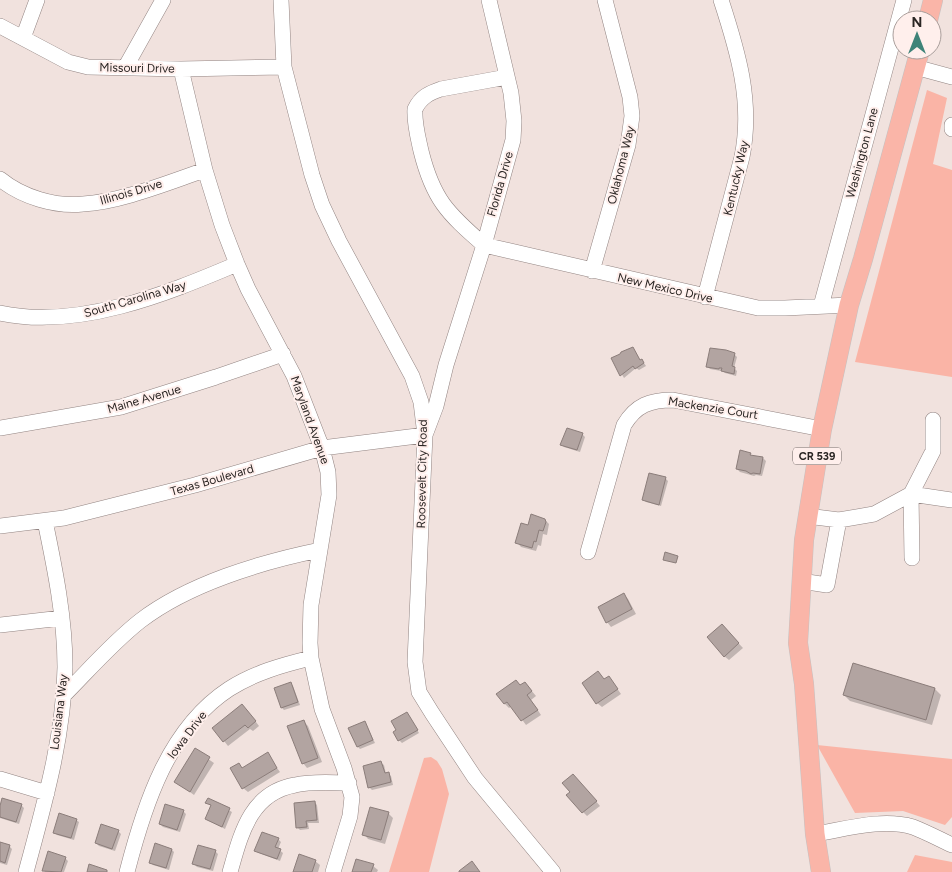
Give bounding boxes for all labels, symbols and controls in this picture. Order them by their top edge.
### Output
north arrow [892,10,942,60]
text: N [912,14,922,31]
street label: Missouri Drive [99,60,175,76]
street label: Washington Lane [843,106,881,200]
street label: Oklahoma Way [605,124,638,206]
street label: Kentucky Way [721,138,752,217]
street label: Florida Drive [484,150,516,218]
street label: Illinois Drive [98,176,164,208]
street label: New Mexico Drive [616,270,714,306]
street label: South Carolina Way [82,278,188,320]
street label: Maryland Avenue [288,374,333,466]
street label: Maine Avenue [106,382,183,416]
street label: Mackenzie Court [667,394,759,422]
street label: Roosevelt City Road [414,419,430,529]
road number: CR 539 [793,448,841,464]
street label: Texas Boulevard [169,461,255,499]
street label: Louisiana Way [47,673,71,751]
street label: Iowa Drive [165,708,210,762]

